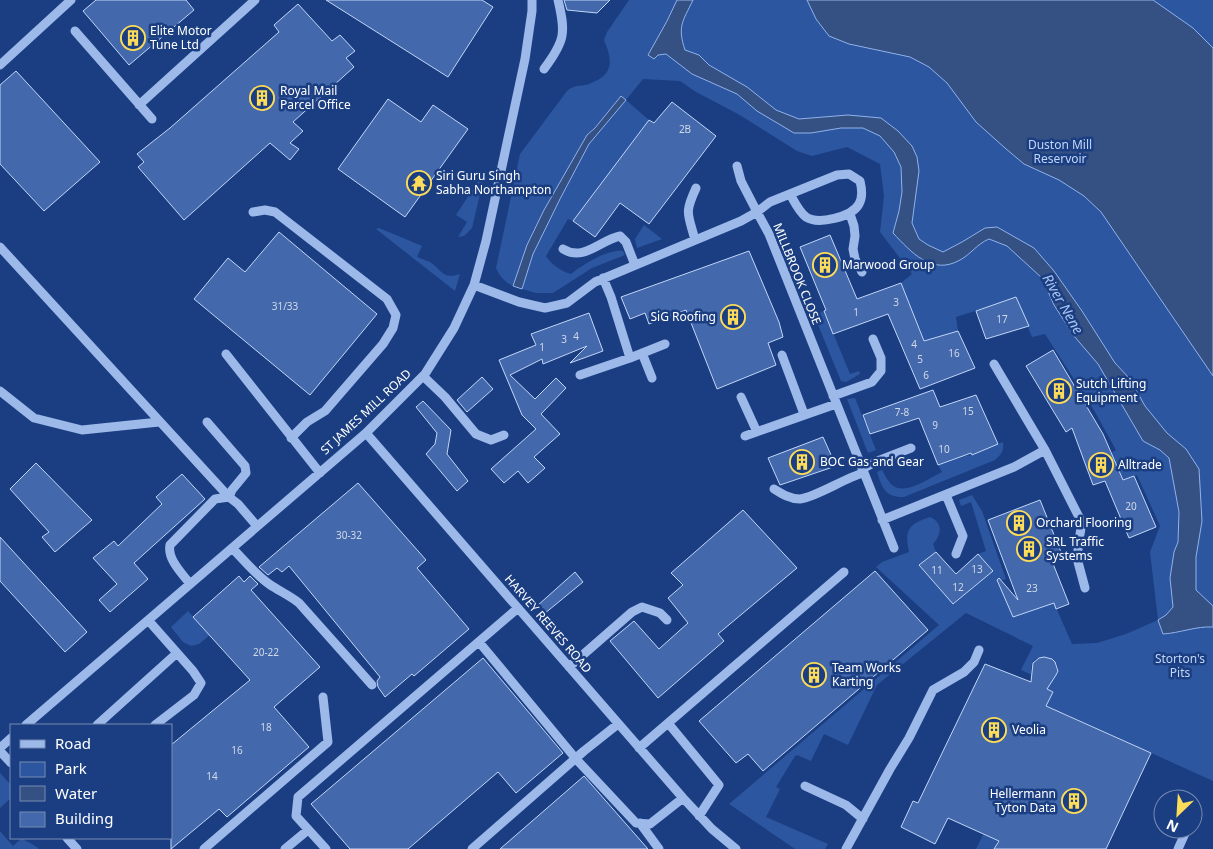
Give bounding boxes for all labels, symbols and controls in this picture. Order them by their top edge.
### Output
place label: Elite Motor Tune Ltd [150,22,212,53]
building icon: Elite Motor Tune Ltd [120,25,146,51]
place label: Royal Mail Parcel Office [280,82,351,113]
building icon: Royal Mail Parcel Office [249,85,275,111]
house number: 2B [679,122,691,136]
park label: Duston Mill Reservoir [1028,136,1092,167]
place label: Siri Guru Singh Sabha Northampton [436,167,551,198]
temple icon: Siri Guru Singh Sabha Northampton [406,170,432,196]
street label: MILLBROOK CLOSE [769,220,826,327]
building icon: Marwood Group [812,252,838,278]
place label: Marwood Group [842,256,935,273]
water label: River Nene [1039,270,1088,337]
house number: 3 [893,295,899,309]
house number: 31/33 [272,299,299,313]
building icon: SiG Roofing [720,304,746,330]
house number: 1 [853,305,859,319]
place label: SiG Roofing [650,308,716,325]
house number: 17 [996,312,1008,326]
house number: 4 [573,329,579,343]
house number: 3 [561,332,567,346]
house number: 4 [911,337,917,351]
house number: 1 [539,340,545,354]
house number: 16 [948,346,960,360]
house number: 5 [917,352,923,366]
street label: ST JAMES MILL ROAD [317,365,415,458]
house number: 6 [923,368,929,382]
place label: Sutch Lifting Equipment [1076,375,1146,406]
building icon: Sutch Lifting Equipment [1046,378,1072,404]
house number: 15 [962,404,974,418]
house number: 7-8 [895,405,910,419]
house number: 9 [932,418,938,432]
house number: 10 [938,442,950,456]
building icon: BOC Gas and Gear [789,449,815,475]
building icon: Alltrade [1088,452,1114,478]
place label: BOC Gas and Gear [820,453,924,470]
place label: Alltrade [1118,456,1162,473]
house number: 20 [1125,499,1137,513]
building icon: Orchard Flooring [1006,510,1032,536]
place label: Orchard Flooring [1036,514,1132,531]
house number: 30-32 [336,528,362,542]
place label: SRL Traffic Systems [1046,533,1104,564]
building icon: SRL Traffic Systems [1016,536,1042,562]
house number: 13 [971,562,983,576]
house number: 11 [931,563,943,577]
street label: HARVEY REEVES ROAD [501,571,596,677]
house number: 12 [952,580,964,594]
house number: 23 [1026,581,1038,595]
house number: 20-22 [253,645,279,659]
park label: Storton's Pits [1155,650,1205,681]
place label: Team Works Karting [832,659,901,690]
building icon: Team Works Karting [801,662,827,688]
building icon: Veolia [981,717,1007,743]
house number: 18 [260,720,272,734]
place label: Veolia [1012,721,1046,738]
legend [10,724,172,839]
text: Road [55,733,91,753]
house number: 16 [231,743,243,757]
text: Park [55,758,87,778]
house number: 14 [206,769,218,783]
text: Water [55,783,97,803]
place label: Hellermann Tyton Data [990,785,1056,816]
building icon: Hellermann Tyton Data [1061,788,1087,814]
north arrow [1153,789,1203,839]
text: Building [55,808,113,828]
text: N [1163,815,1181,837]

